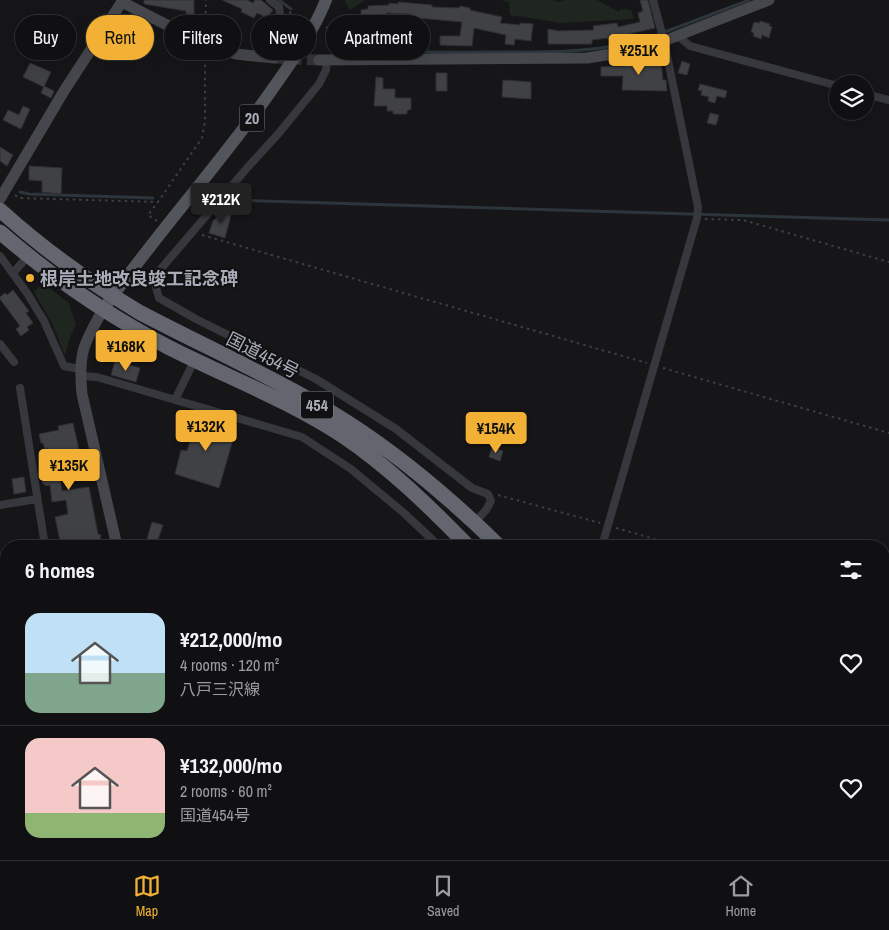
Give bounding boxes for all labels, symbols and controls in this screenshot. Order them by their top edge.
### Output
chip: Buy [15,15,76,60]
chip: Rent [86,15,154,60]
chip: Filters [164,15,241,60]
chip: New [251,15,316,60]
chip: Apartment [326,15,430,60]
pin: ¥251K [604,34,674,76]
text: ¥251K [620,39,658,61]
map controls [829,75,874,120]
button: layers [829,75,874,120]
road number: 20 [240,105,264,132]
pin: ¥212K [186,182,256,225]
text: ¥212K [202,188,240,210]
place label: 根岸土地改良竣工記念碑 [40,266,238,291]
marker: 根岸土地改良竣工記念碑 [24,272,36,284]
street label: 国道454号 [222,326,304,384]
pin: ¥168K [91,330,161,372]
text: ¥168K [107,335,145,357]
road number: 454 [301,392,333,418]
pin: ¥132K [171,410,241,452]
pin: ¥154K [461,412,531,454]
text: ¥132K [187,415,225,437]
text: ¥154K [477,417,515,439]
pin: ¥135K [34,448,104,491]
text: ¥135K [50,454,88,476]
text: 6 homes [25,556,95,585]
icon: filters [837,556,865,584]
text: ¥212,000/mo [180,625,282,654]
icon: home [65,633,125,693]
icon: heart [837,649,865,677]
text: 4 rooms · 120 m² [180,654,279,676]
text: 八戸三沢線 [180,678,260,700]
text: ¥132,000/mo [180,751,282,780]
icon: home [65,758,125,818]
icon: heart [837,774,865,802]
text: 2 rooms · 60 m² [180,780,272,802]
text: 国道454号 [180,804,250,826]
tab: Map [133,872,161,920]
tab: Saved [427,872,459,920]
tab: Home [725,872,756,920]

